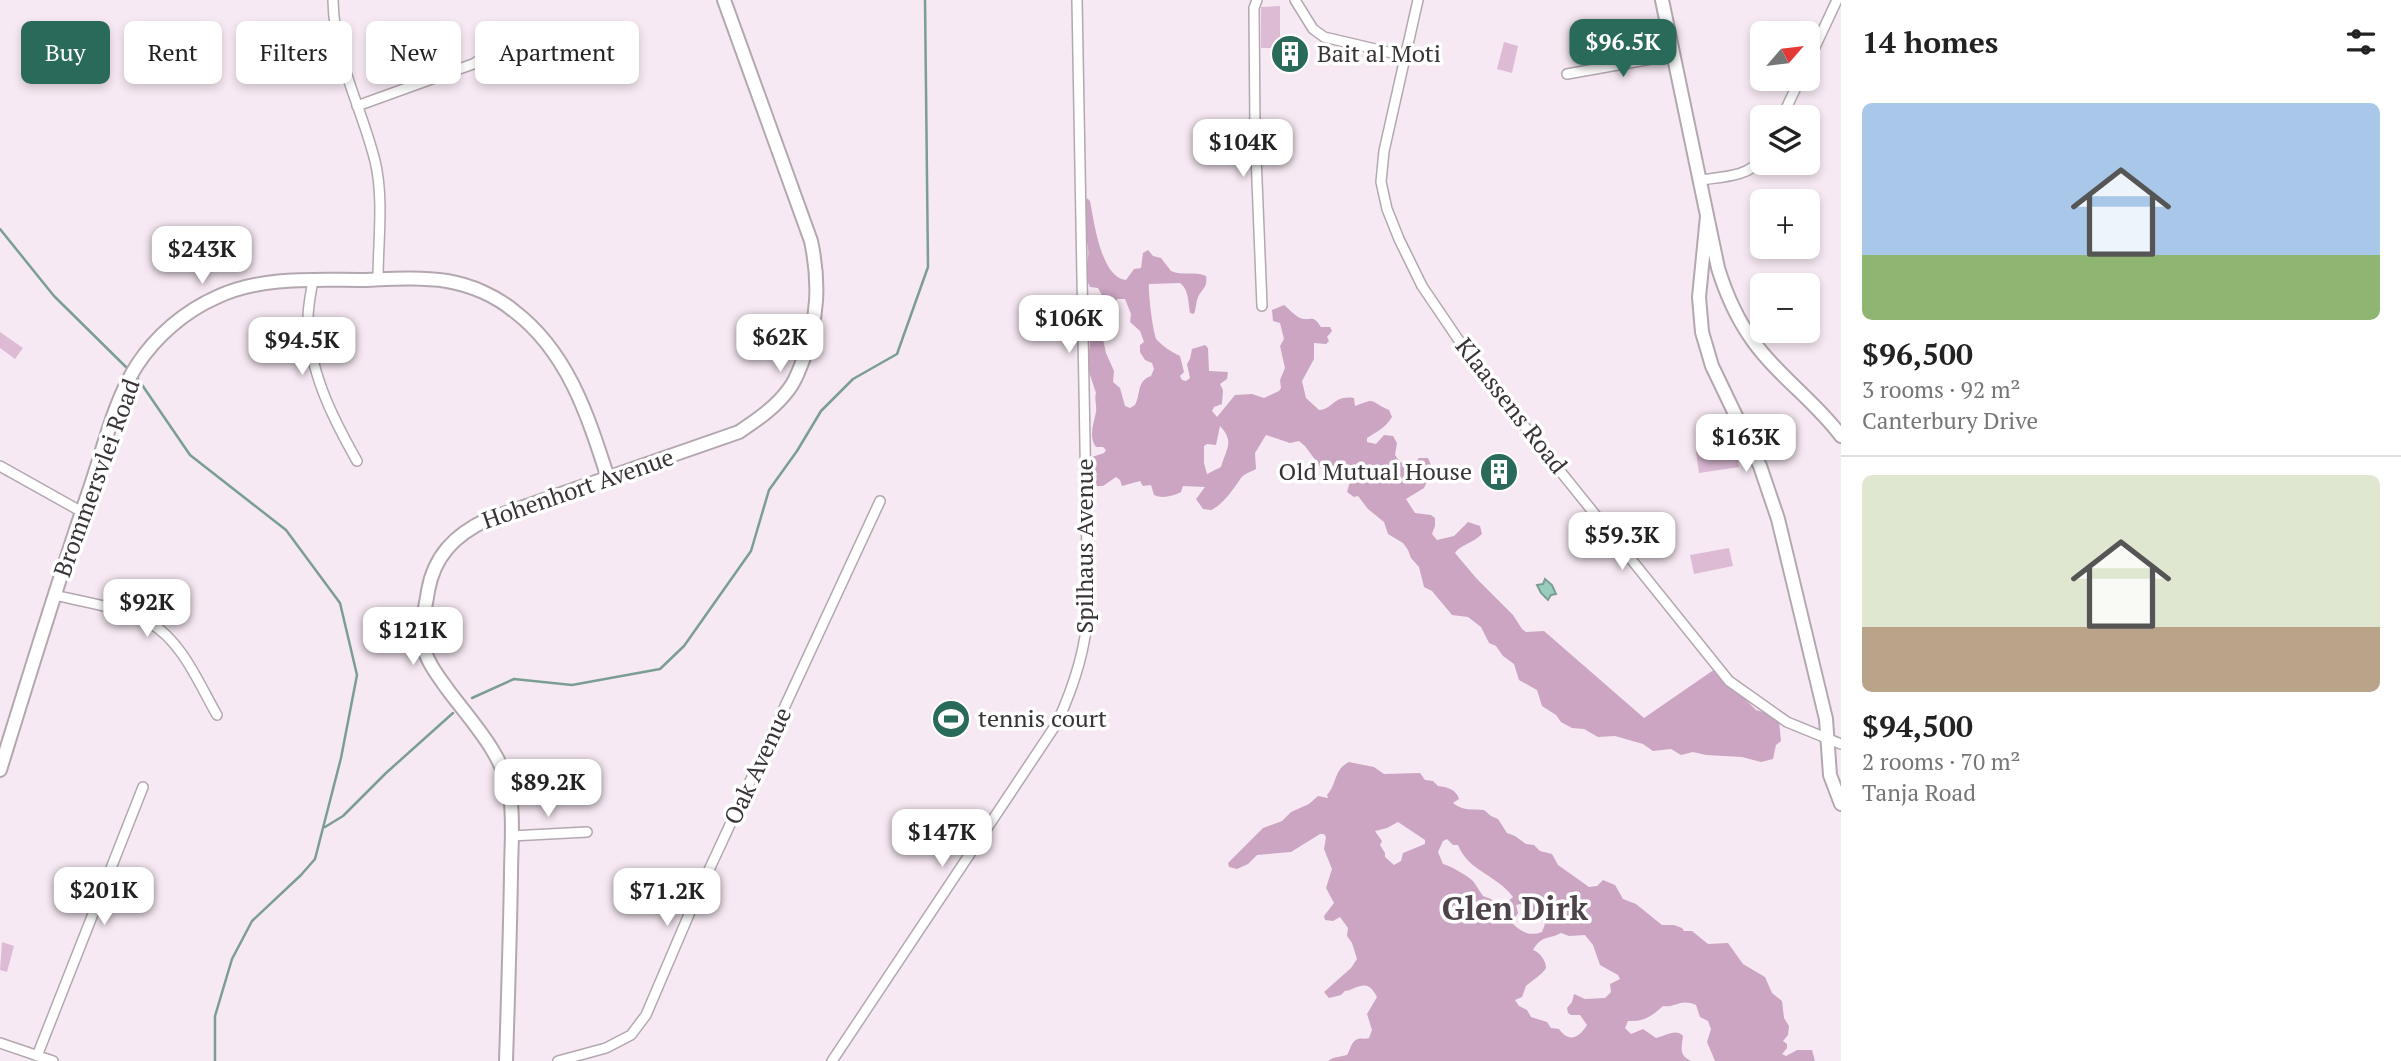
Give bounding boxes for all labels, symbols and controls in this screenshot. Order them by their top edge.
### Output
pin: $96.5K [1566,20,1680,79]
chip: Buy [21,21,110,84]
chip: Rent [124,21,222,84]
chip: Filters [236,21,352,84]
chip: New [366,21,461,84]
chip: Apartment [475,21,639,84]
north arrow [1750,21,1820,91]
map controls [1750,21,1820,343]
text: 14 homes [1862,22,1998,62]
icon: filters [2342,23,2380,61]
text: $96.5K [1585,26,1661,57]
building icon: Bait al Moti [1269,33,1311,75]
place label: Bait al Moti [1317,37,1441,69]
button: layers [1750,105,1820,175]
pin: $104K [1194,120,1292,179]
text: $104K [1209,126,1277,157]
icon: home [2058,149,2184,275]
button: + [1750,189,1820,259]
pin: $243K [153,226,251,286]
text: $243K [168,233,236,264]
button: − [1750,273,1820,343]
pin: $106K [1020,296,1118,355]
text: $106K [1035,302,1103,333]
pin: $62K [739,314,821,374]
pin: $94.5K [245,318,359,377]
text: $62K [752,321,808,352]
text: $94.5K [264,324,340,355]
street label: Klaassens Road [1449,331,1575,480]
text: $96,500 [1862,334,1973,374]
street label: Brommersvlei Road [45,374,147,581]
text: 3 rooms · 92 m² [1862,374,2021,405]
text: Canterbury Drive [1862,405,2038,436]
pin: $163K [1697,414,1795,474]
text: $163K [1712,421,1780,452]
street label: Hohenhort Avenue [478,440,678,536]
building icon: Old Mutual House [1478,451,1520,493]
place label: Old Mutual House [1278,455,1472,487]
street label: Spilhaus Avenue [1068,458,1100,634]
pin: $59.3K [1565,512,1679,572]
text: $59.3K [1584,519,1660,550]
icon: home [2058,521,2184,647]
pin: $92K [106,580,188,639]
text: $92K [119,586,175,617]
pin: $121K [364,608,462,667]
text: $121K [379,614,447,645]
sports icon: tennis court [930,698,972,740]
street label: Oak Avenue [716,702,798,830]
place label: tennis court [978,702,1107,734]
text: $94,500 [1862,706,1973,746]
text: 2 rooms · 70 m² [1862,746,2021,777]
pin: $89.2K [491,760,605,819]
text: $89.2K [510,766,586,797]
text: Tanja Road [1862,777,1976,808]
pin: $147K [893,810,991,869]
text: $147K [908,816,976,847]
pin: $201K [55,867,153,927]
pin: $71.2K [610,869,724,928]
text: $201K [70,874,138,905]
text: $71.2K [629,875,705,906]
district label: Glen Dirk [1442,887,1589,929]

